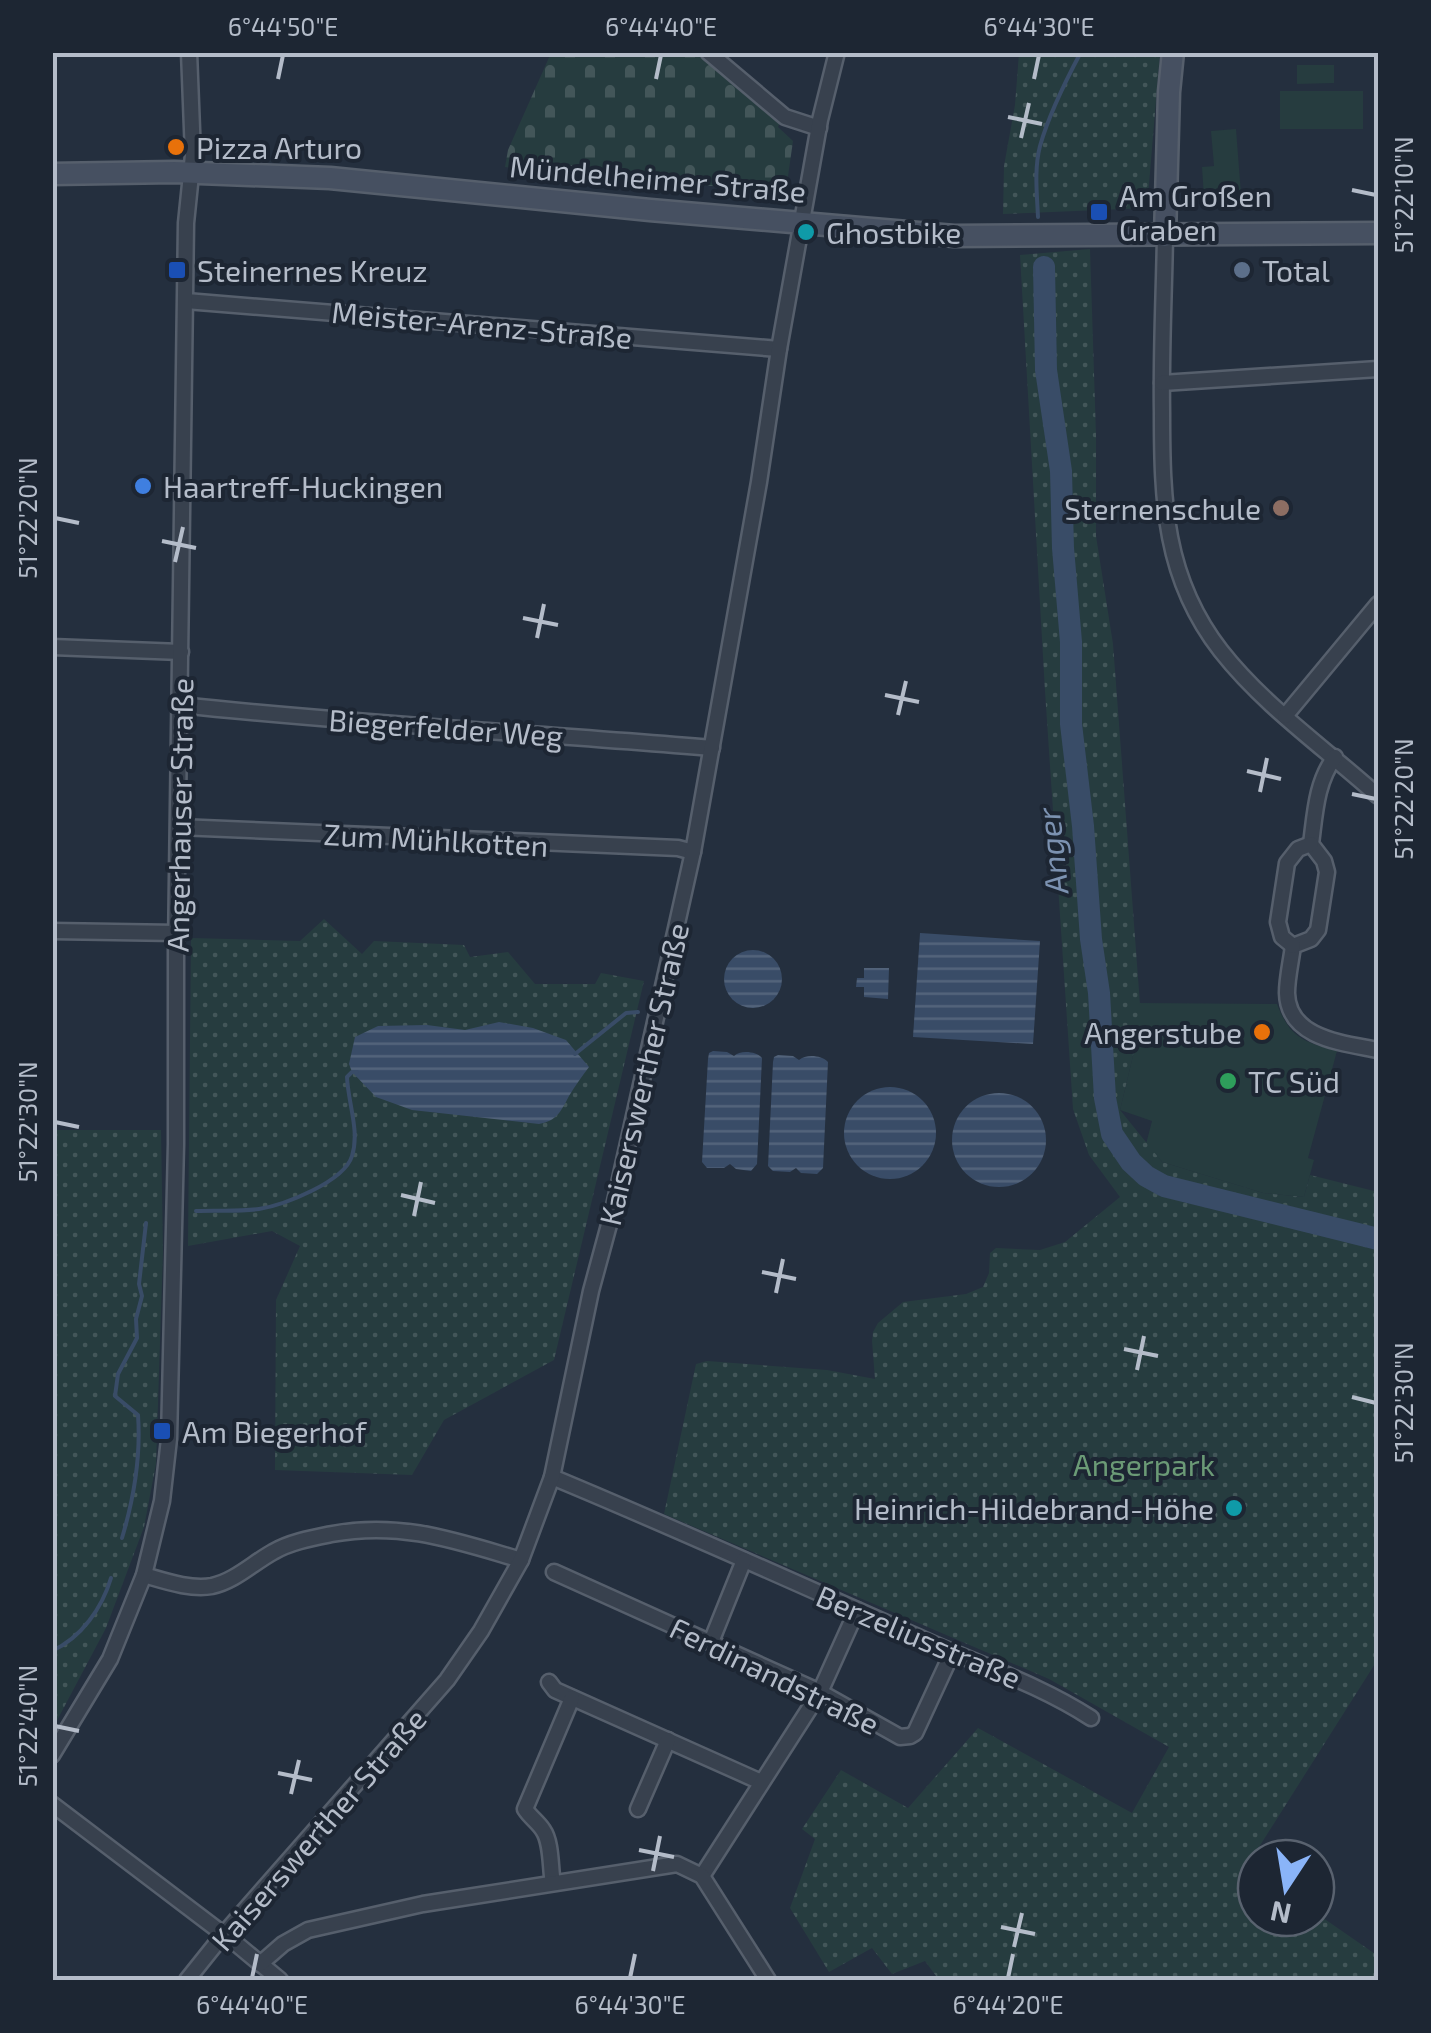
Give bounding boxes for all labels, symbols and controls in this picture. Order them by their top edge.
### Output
text: 6°44'50"E [228,11,338,41]
text: 6°44'40"E [605,11,717,41]
text: 6°44'30"E [983,11,1095,41]
place label: Pizza Arturo [196,129,362,165]
marker: Pizza Arturo [165,136,187,158]
text: 51°22'10"N [1388,136,1418,254]
street label: Mündelheimer Straße [508,147,808,209]
place label: Am Großen Graben [1119,177,1272,247]
marker: Am Großen Graben [1088,201,1110,223]
place label: Ghostbike [826,214,961,250]
marker: Ghostbike [795,221,817,243]
place label: Steinernes Kreuz [197,252,428,288]
place label: Total [1262,252,1330,288]
marker: Steinernes Kreuz [166,259,188,281]
marker: Total [1231,259,1253,281]
street label: Meister-Arenz-Straße [330,293,634,355]
text: 51°22'20"N [12,457,42,579]
place label: Haartreff-Huckingen [163,468,443,504]
marker: Haartreff-Huckingen [132,475,154,497]
place label: Sternenschule [1064,490,1261,526]
marker: Sternenschule [1270,497,1292,519]
street label: Angerhauser Straße [159,678,199,952]
street label: Biegerfelder Weg [328,701,565,753]
text: 51°22'20"N [1388,738,1418,860]
water label: Anger [1027,805,1076,897]
street label: Zum Mühlkotten [323,815,549,863]
street label: Kaiserswerther Straße [591,919,695,1229]
place label: Angerstube [1084,1014,1242,1050]
marker: Angerstube [1251,1021,1273,1043]
text: 51°22'30"N [12,1061,42,1183]
place label: TC Süd [1248,1063,1340,1099]
marker: TC Süd [1217,1070,1239,1092]
text: 51°22'30"N [1388,1342,1418,1464]
place label: Am Biegerhof [182,1413,367,1449]
marker: Am Biegerhof [151,1420,173,1442]
park label: Angerpark [1073,1446,1215,1482]
place label: Heinrich-Hildebrand-Höhe [854,1490,1214,1526]
marker: Heinrich-Hildebrand-Höhe [1223,1497,1245,1519]
street label: Berzeliusstraße [811,1577,1027,1695]
street label: Ferdinandstraße [665,1609,885,1741]
text: 51°22'40"N [12,1665,42,1787]
street label: Kaiserswerther Straße [203,1701,433,1957]
north arrow [1236,1838,1336,1938]
text: N [1267,1895,1294,1932]
text: 6°44'40"E [196,1989,308,2019]
text: 6°44'30"E [574,1989,686,2019]
text: 6°44'20"E [952,1989,1064,2019]

